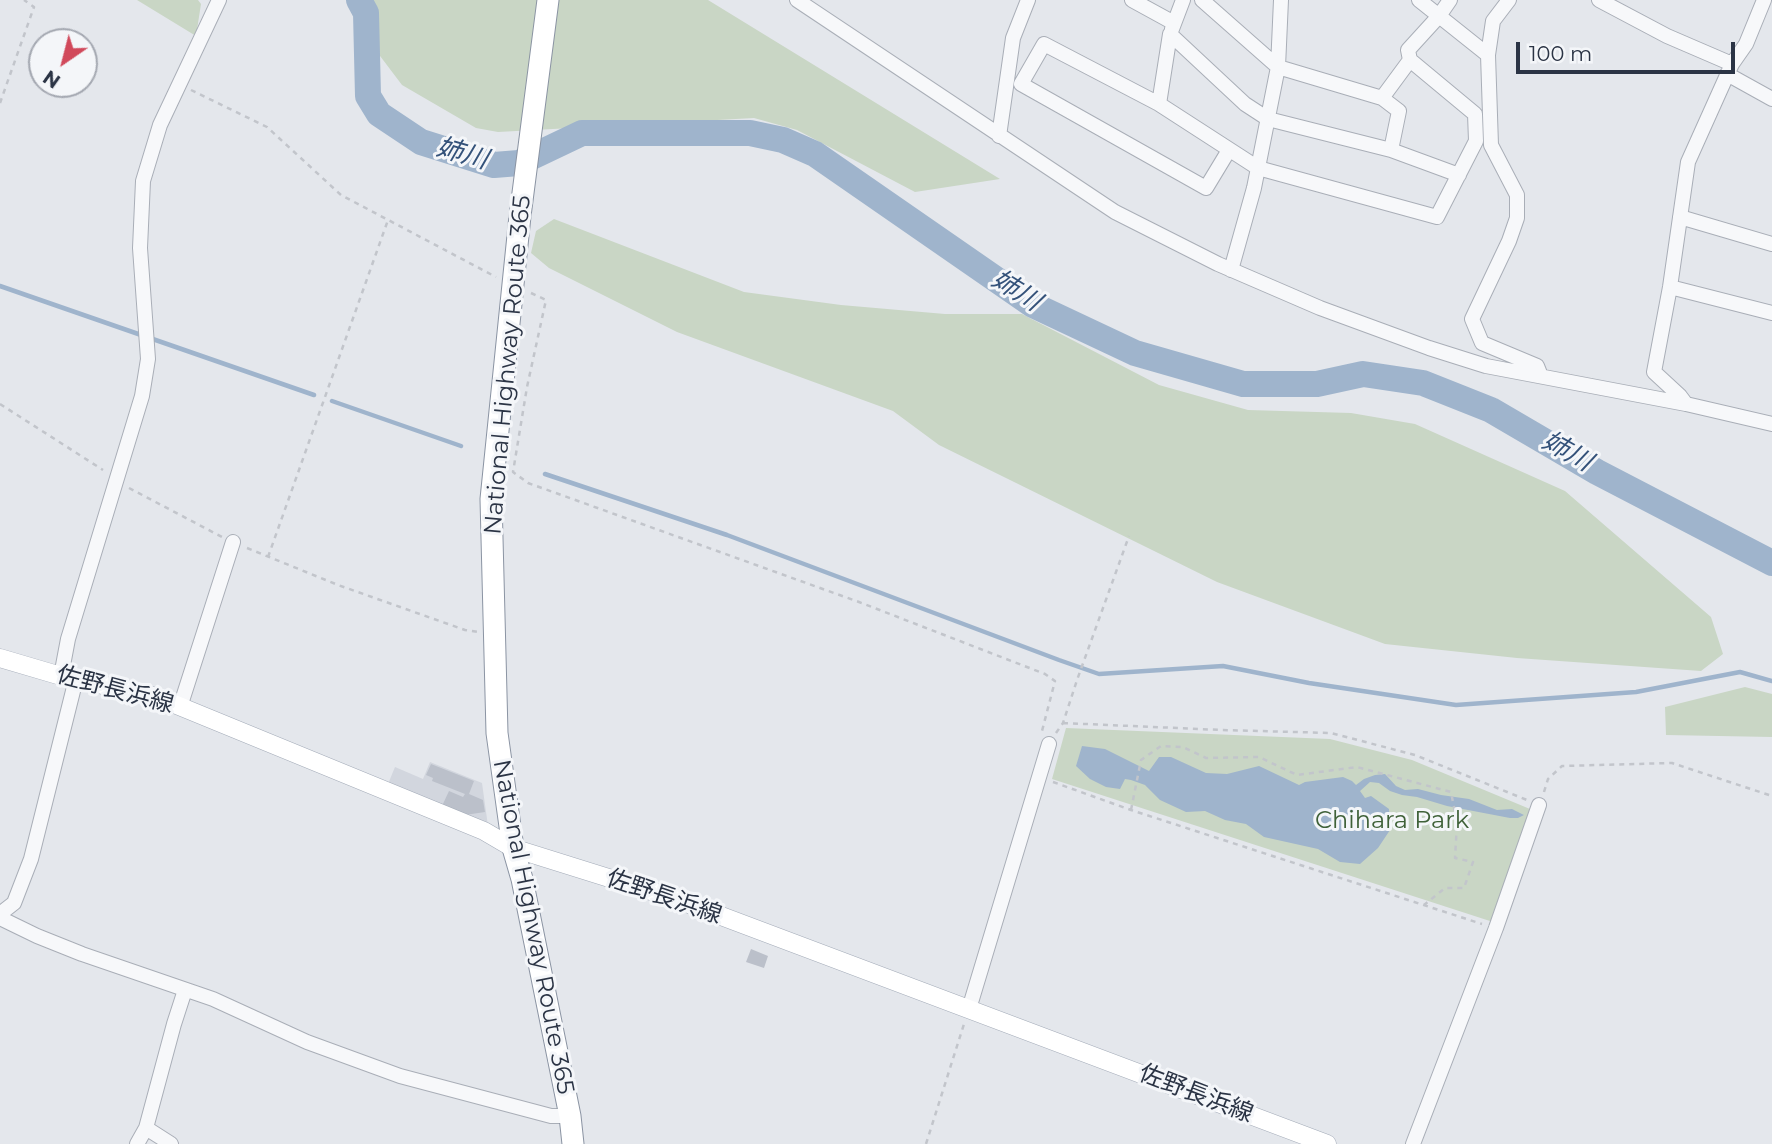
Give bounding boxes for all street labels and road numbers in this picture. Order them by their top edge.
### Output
street label: National Highway Route 365 [479,194,537,536]
street label: 佐野長浜線 [53,661,177,719]
street label: National Highway Route 365 [486,757,580,1097]
street label: 佐野長浜線 [603,864,725,930]
street label: 佐野長浜線 [1135,1059,1257,1129]

